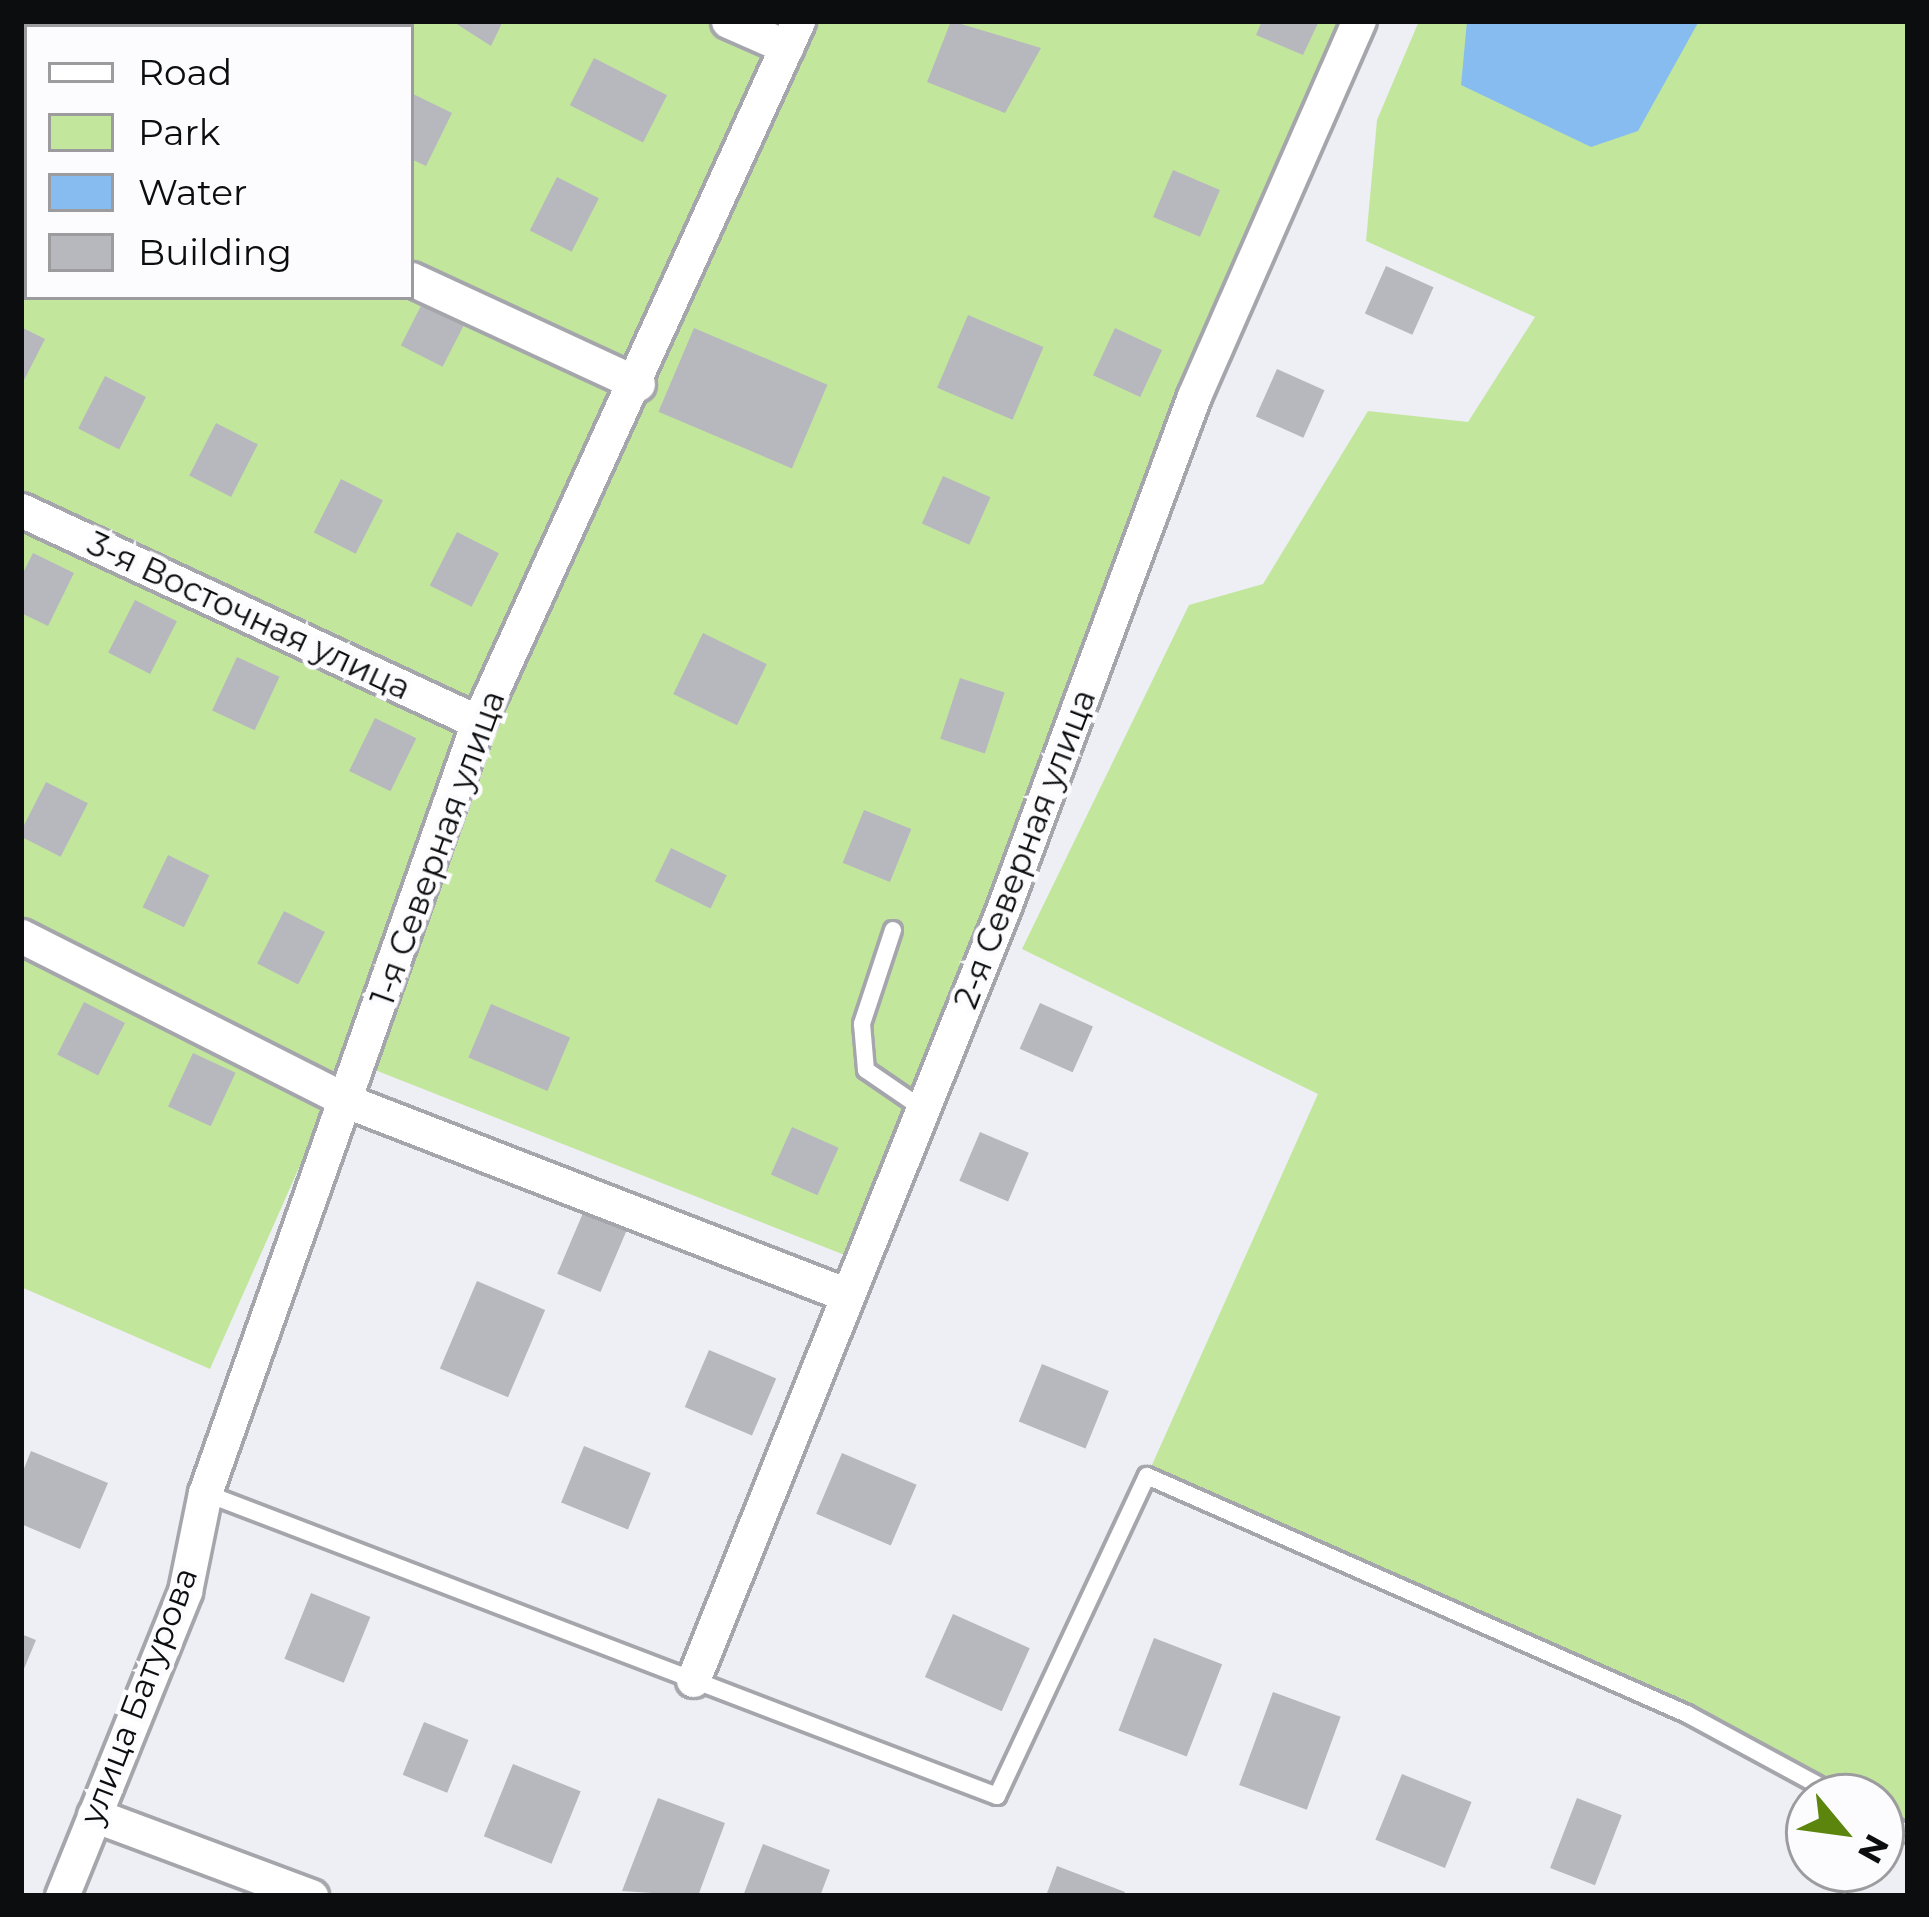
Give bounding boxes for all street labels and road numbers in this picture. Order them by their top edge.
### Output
street label: 3-я Восточная улица [81,524,417,708]
street label: 2-я Северная улица [946,684,1104,1014]
street label: 1-я Северная улица [363,685,513,1011]
street label: улица Батурова [72,1562,206,1830]

